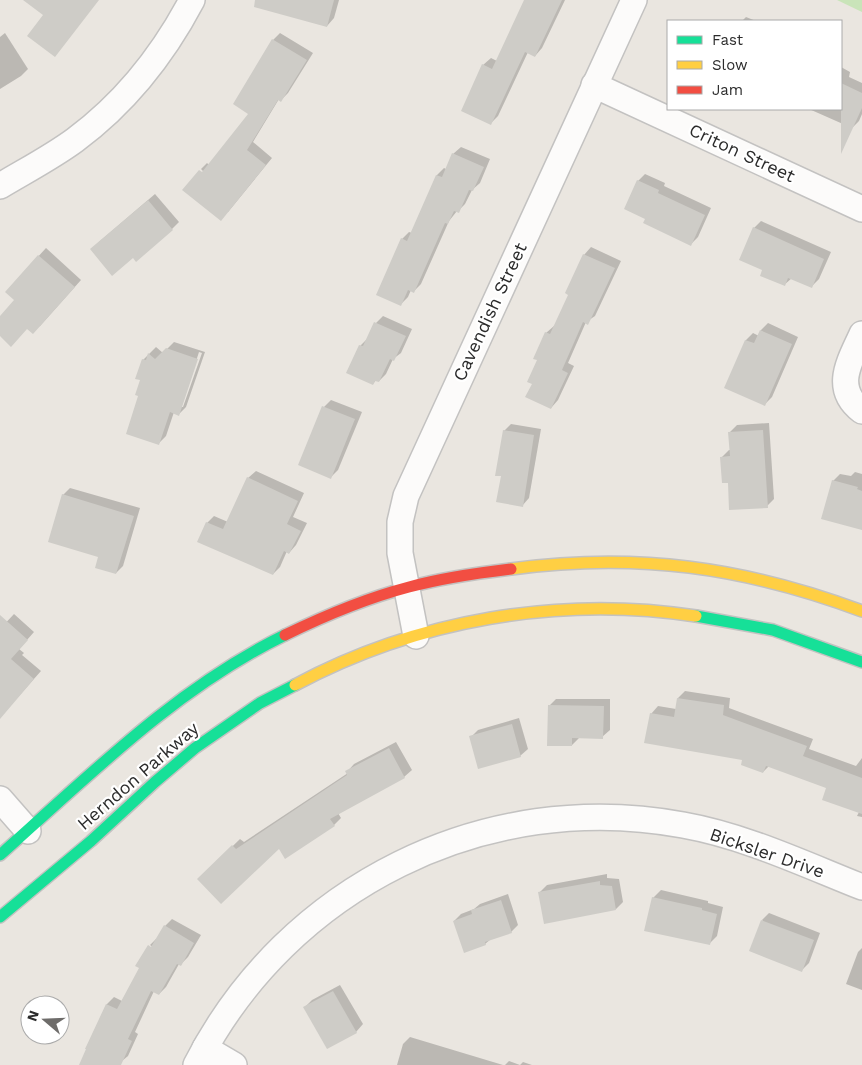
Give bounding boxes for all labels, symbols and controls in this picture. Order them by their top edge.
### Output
legend [667,20,842,110]
text: Fast [712,31,744,49]
text: Slow [712,56,748,74]
text: Jam [712,81,743,99]
street label: Criton Street [686,119,799,186]
street label: Cavendish Street [448,239,531,384]
street label: Herndon Parkway [73,717,203,834]
street label: Bicksler Drive [707,823,827,882]
north arrow [20,995,70,1045]
text: N [23,1008,42,1023]

